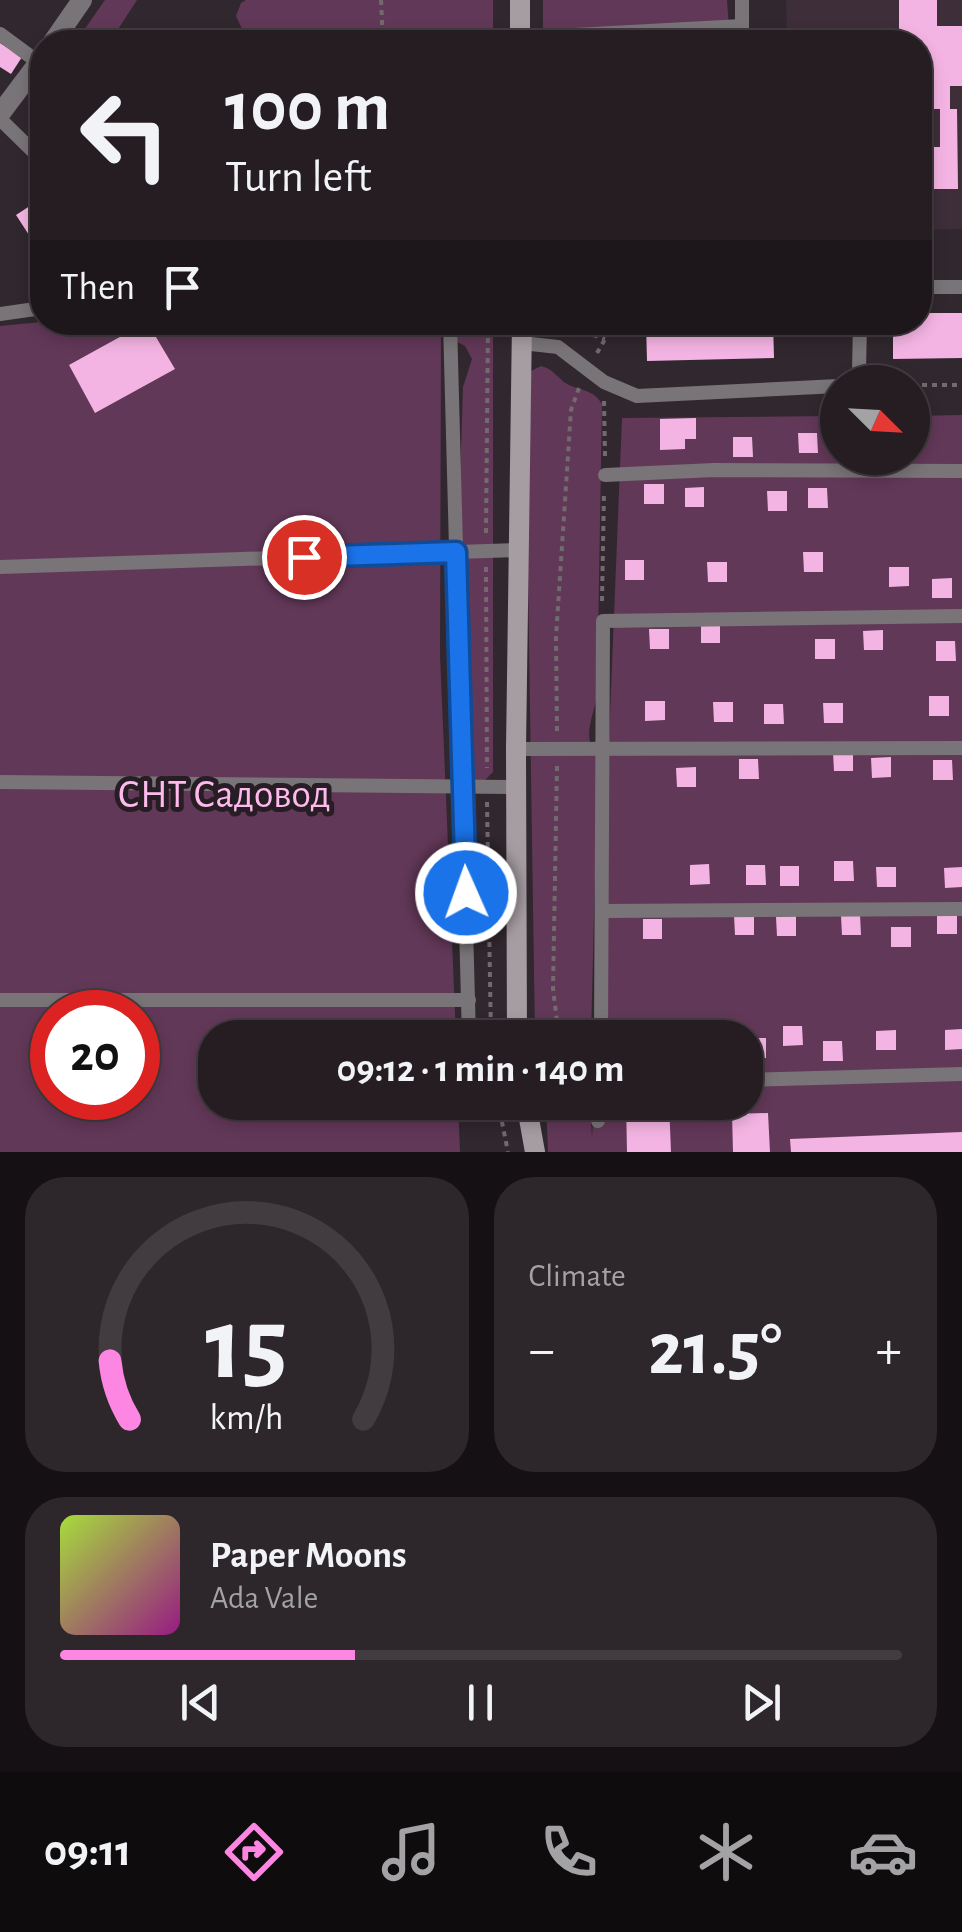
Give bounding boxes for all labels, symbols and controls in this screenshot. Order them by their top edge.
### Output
icon: left [60,70,190,200]
text: 100 m [225,73,390,143]
text: Turn left [225,155,372,200]
icon: arrive [155,260,210,315]
text: Then [60,269,135,307]
north arrow [820,365,930,475]
map controls [820,365,930,475]
pin [262,515,347,600]
icon: arrive [277,530,332,585]
park label: СНТ Садовод [117,775,331,815]
position arrow [414,841,518,945]
speed limit sign: 20 [30,990,160,1120]
text: 09:12 · 1 min · 140 m [337,1051,624,1089]
text: Climate [529,1260,626,1292]
text: 15 [206,1294,288,1398]
text: 21.5° [648,1313,782,1388]
text: − [529,1323,555,1378]
text: + [876,1323,902,1378]
text: km/h [210,1400,284,1436]
text: Paper Moons [210,1537,407,1575]
text: Ada Vale [210,1582,318,1614]
icon: previous [173,1675,228,1730]
icon: pause [453,1675,508,1730]
icon: next [734,1675,789,1730]
icon: directions [219,1817,289,1887]
icon: music [376,1817,446,1887]
icon: phone [534,1817,604,1887]
icon: climate [691,1817,761,1887]
icon: car [848,1817,918,1887]
text: 09:11 [44,1829,132,1874]

